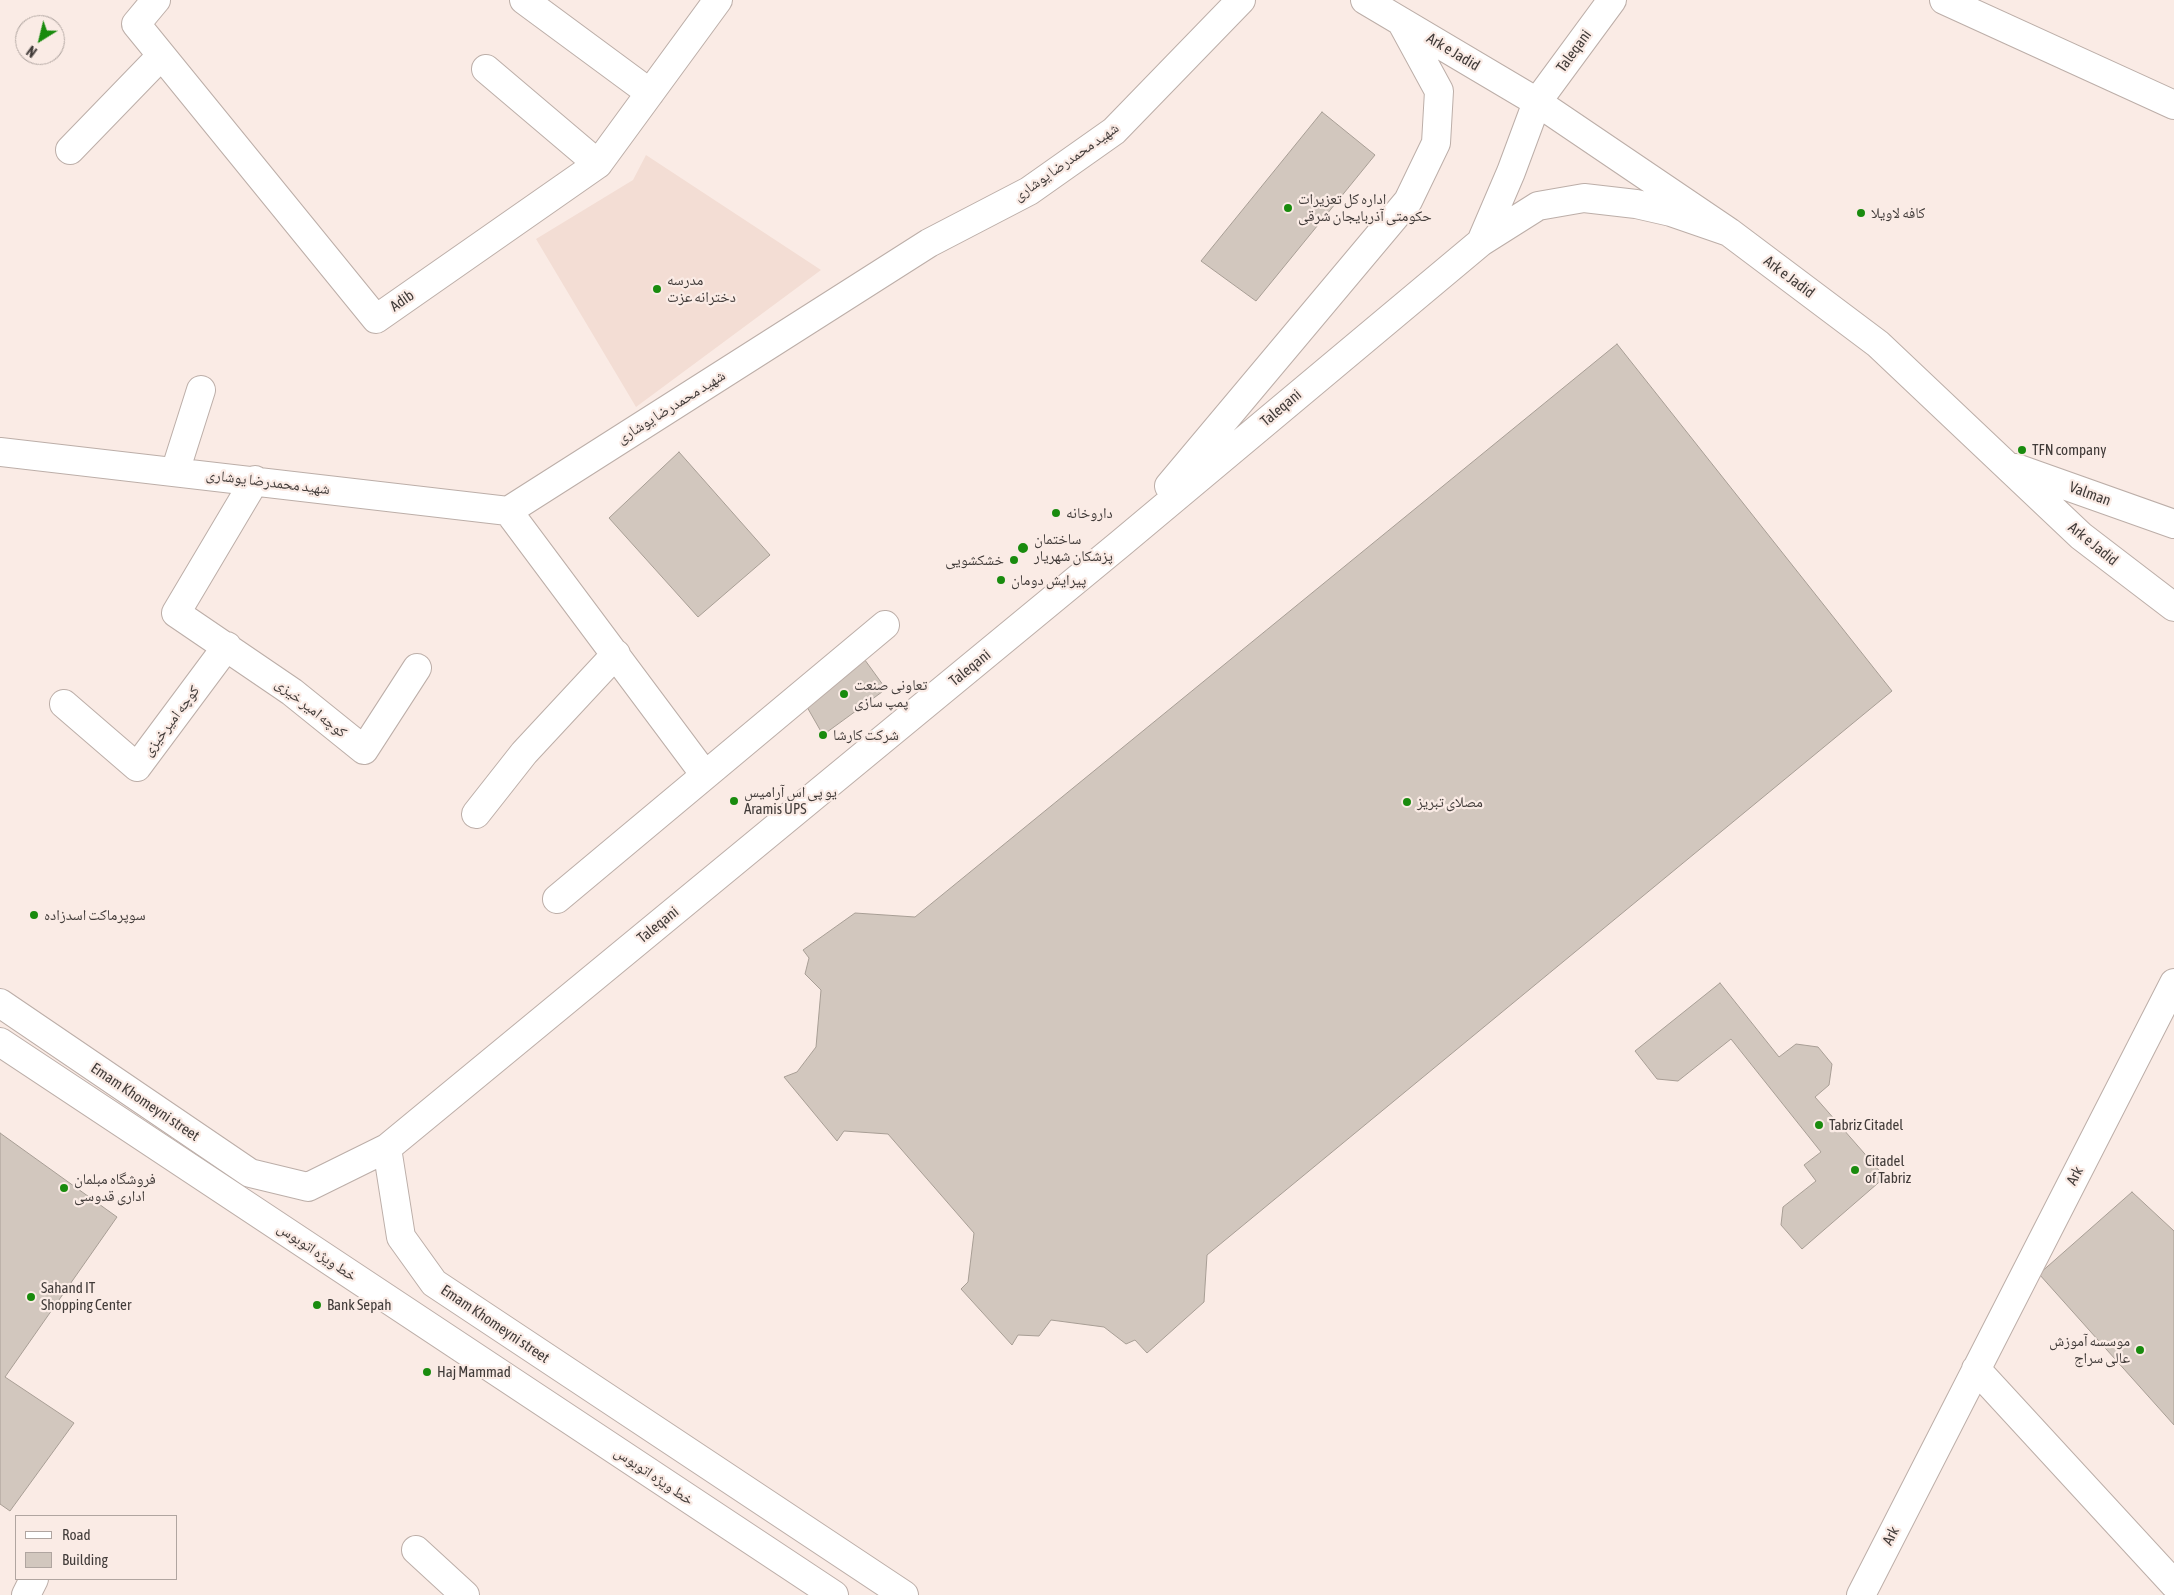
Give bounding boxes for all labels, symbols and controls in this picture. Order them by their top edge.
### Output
north arrow [15,15,65,65]
street label: Taleqani [1553,26,1595,76]
street label: Ark e Jadid [1423,29,1483,75]
text: N [24,42,40,60]
street label: شهید محمدرضا یوشاری [1010,119,1122,205]
place label: اداره کل تعزیرات حکومتی آذربایجان شرقی [1298,190,1432,225]
marker: اداره کل تعزیرات حکومتی آذربایجان شرقی [1282,202,1294,214]
place label: کافه لاویلا [1871,204,1925,222]
marker: کافه لاویلا [1855,207,1867,219]
street label: Ark e Jadid [1760,252,1818,302]
place label: مدرسه دخترانه عزت [667,271,736,306]
marker: مدرسه دخترانه عزت [651,283,663,295]
street label: Adib [387,286,417,316]
street label: شهید محمدرضا یوشاری [613,366,729,448]
street label: Taleqani [1257,386,1305,430]
place label: TFN company [2032,441,2106,459]
marker: TFN company [2016,444,2028,456]
street label: شهید محمدرضا یوشاری [205,465,331,499]
street label: Valman [2067,478,2113,510]
place label: داروخانه [1066,504,1113,522]
marker: داروخانه [1050,507,1062,519]
street label: Ark e Jadid [2065,519,2121,569]
place label: ساختمان پزشکان شهریار [1034,530,1113,565]
marker: ساختمان پزشکان شهریار [1016,541,1030,555]
place label: خشکشویی [945,551,1004,569]
marker: خشکشویی [1008,554,1020,566]
place label: پیرایش دومان [1011,571,1086,589]
marker: پیرایش دومان [995,574,1007,586]
street label: Taleqani [946,646,994,690]
street label: کوچه امیر خیزی [272,674,350,742]
place label: تعاونی صنعت پمپ سازی [854,676,927,711]
street label: کوچه امیرخیزی [139,682,203,760]
marker: تعاونی صنعت پمپ سازی [838,688,850,700]
place label: شرکت کارشا [833,726,899,744]
marker: شرکت کارشا [817,729,829,741]
place label: یو پی اس آرامیس Aramis UPS [744,783,837,818]
place label: مصلای تبریز [1417,793,1483,811]
marker: یو پی اس آرامیس Aramis UPS [728,795,740,807]
marker: مصلای تبریز [1401,796,1413,808]
street label: Taleqani [634,903,682,947]
place label: سوپرماکت اسدزاده [44,906,146,924]
marker: سوپرماکت اسدزاده [28,909,40,921]
street label: Emam Khomeyni street [87,1059,203,1145]
place label: Tabriz Citadel [1829,1116,1903,1134]
marker: Tabriz Citadel [1813,1119,1825,1131]
place label: Citadel of Tabriz [1865,1152,1911,1187]
marker: Citadel of Tabriz [1849,1164,1861,1176]
street label: Ark [2063,1164,2087,1188]
place label: فروشگاه مبلمان اداری قدوسی [74,1170,156,1205]
marker: فروشگاه مبلمان اداری قدوسی [58,1182,70,1194]
street label: خط ویژه اتوبوس [274,1219,360,1285]
place label: Sahand IT Shopping Center [41,1279,131,1314]
street label: Emam Khomeyni street [437,1281,553,1367]
marker: Sahand IT Shopping Center [25,1291,37,1303]
place label: Bank Sepah [327,1296,391,1314]
marker: Bank Sepah [311,1299,323,1311]
place label: موسسه آموزش عالی سراج [2049,1332,2130,1367]
marker: موسسه آموزش عالی سراج [2134,1344,2146,1356]
place label: Haj Mammad [437,1363,511,1381]
marker: Haj Mammad [421,1366,433,1378]
street label: خط ویژه اتوبوس [611,1443,697,1509]
legend [15,1515,178,1580]
street label: Ark [1879,1524,1903,1548]
text: Road [62,1526,91,1543]
text: Building [62,1551,108,1568]

